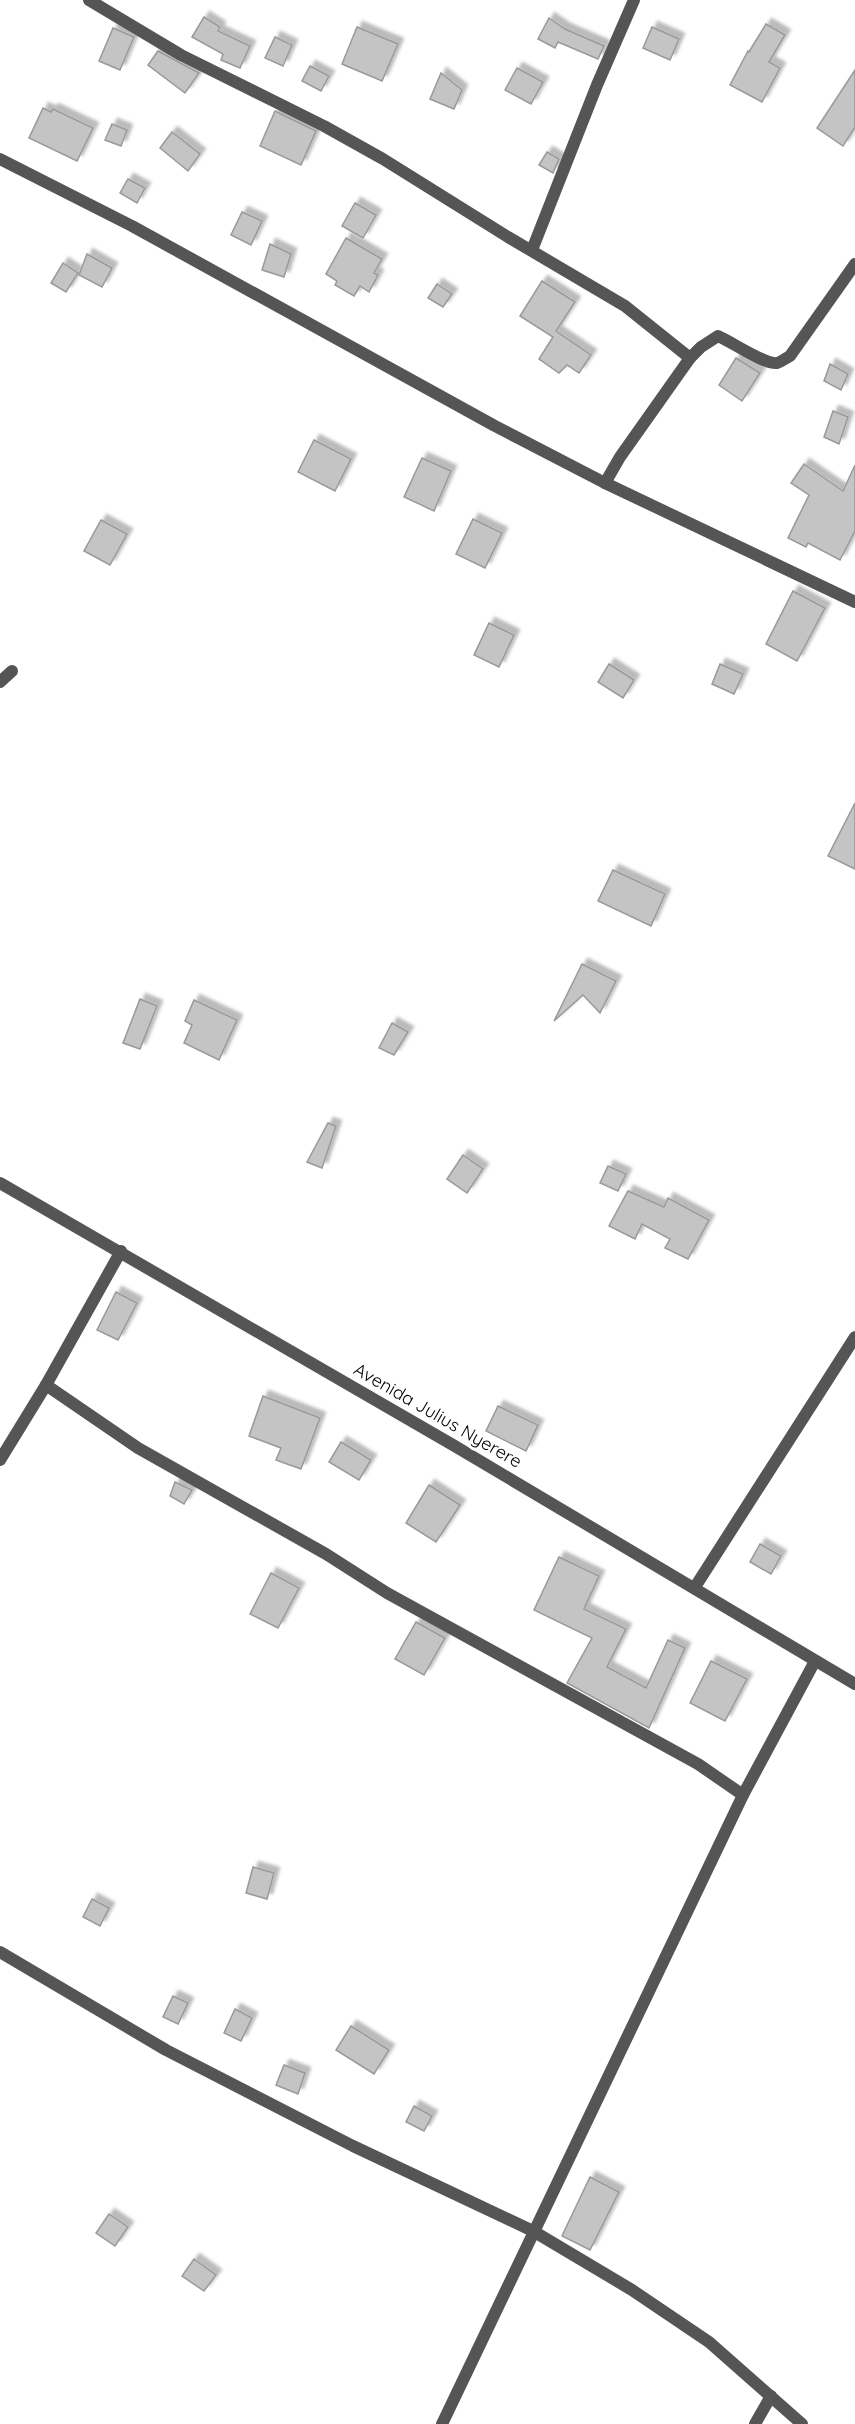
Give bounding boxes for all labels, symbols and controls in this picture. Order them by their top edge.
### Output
street label: Avenida Julius Nyerere [350,1357,526,1473]

